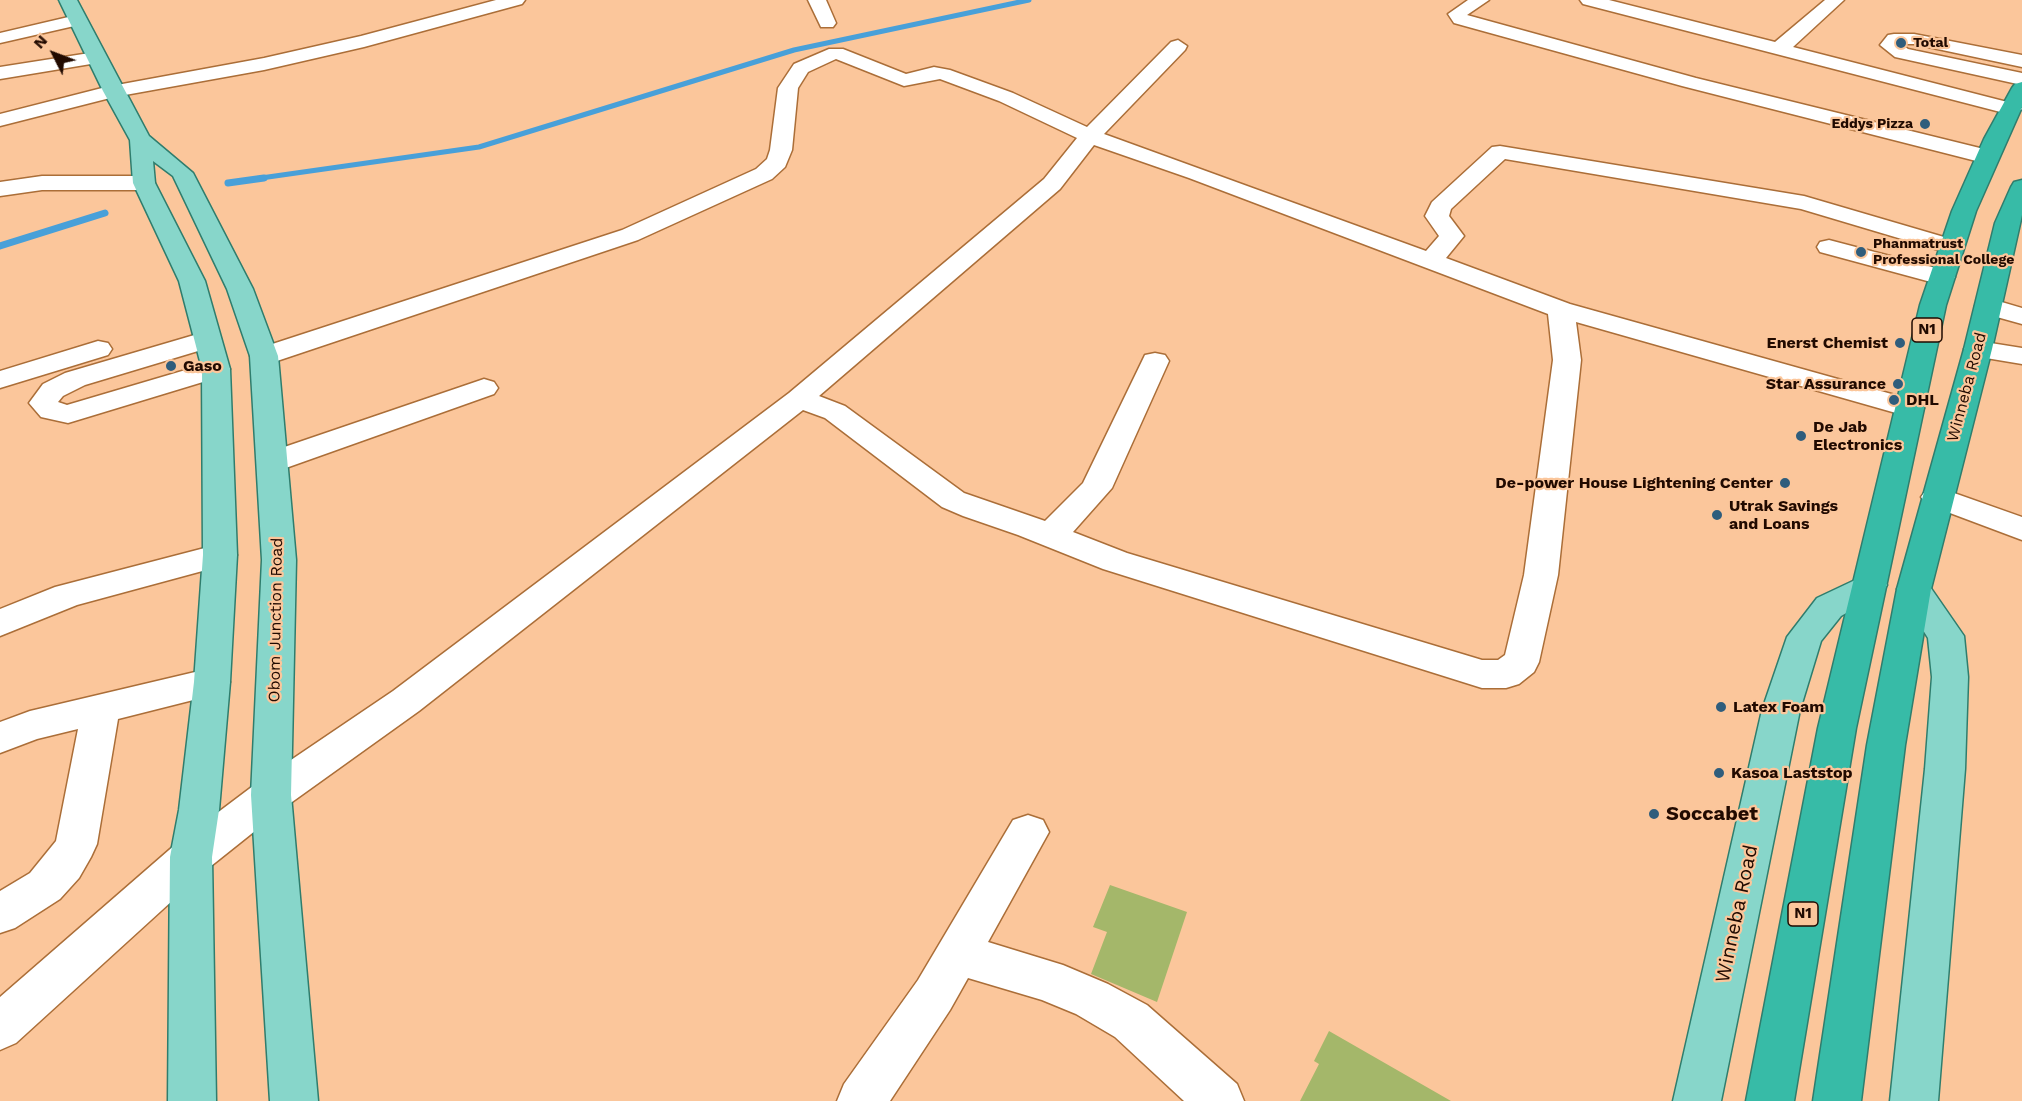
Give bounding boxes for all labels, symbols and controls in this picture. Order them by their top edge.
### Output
north arrow [24,24,84,84]
text: N [29,31,51,52]
place label: Total [1913,35,1948,51]
marker: Total [1894,36,1908,50]
place label: Eddys Pizza [1832,116,1913,132]
marker: Eddys Pizza [1918,117,1932,131]
place label: Phanmatrust Professional College [1873,236,2014,268]
marker: Phanmatrust Professional College [1854,245,1868,259]
road number: N1 [1912,318,1942,342]
street label: Winneba Road [1943,330,1991,444]
place label: Enerst Chemist [1767,333,1888,353]
marker: Enerst Chemist [1893,336,1907,350]
place label: Gaso [183,356,222,376]
marker: Gaso [164,359,178,373]
place label: Star Assurance [1766,374,1886,394]
marker: Star Assurance [1891,377,1905,391]
place label: DHL [1906,390,1939,410]
marker: DHL [1887,393,1901,407]
place label: De Jab Electronics [1813,417,1902,455]
marker: De Jab Electronics [1794,429,1808,443]
place label: De-power House Lightening Center [1495,473,1773,493]
marker: De-power House Lightening Center [1778,476,1792,490]
place label: Utrak Savings and Loans [1729,496,1838,534]
marker: Utrak Savings and Loans [1710,508,1724,522]
street label: Obom Junction Road [265,537,287,703]
place label: Latex Foam [1733,697,1824,717]
marker: Latex Foam [1714,700,1728,714]
place label: Kasoa Laststop [1731,763,1853,783]
marker: Kasoa Laststop [1712,766,1726,780]
place label: Soccabet [1666,802,1758,826]
marker: Soccabet [1647,807,1661,821]
street label: Winneba Road [1711,843,1763,985]
road number: N1 [1788,902,1818,926]

